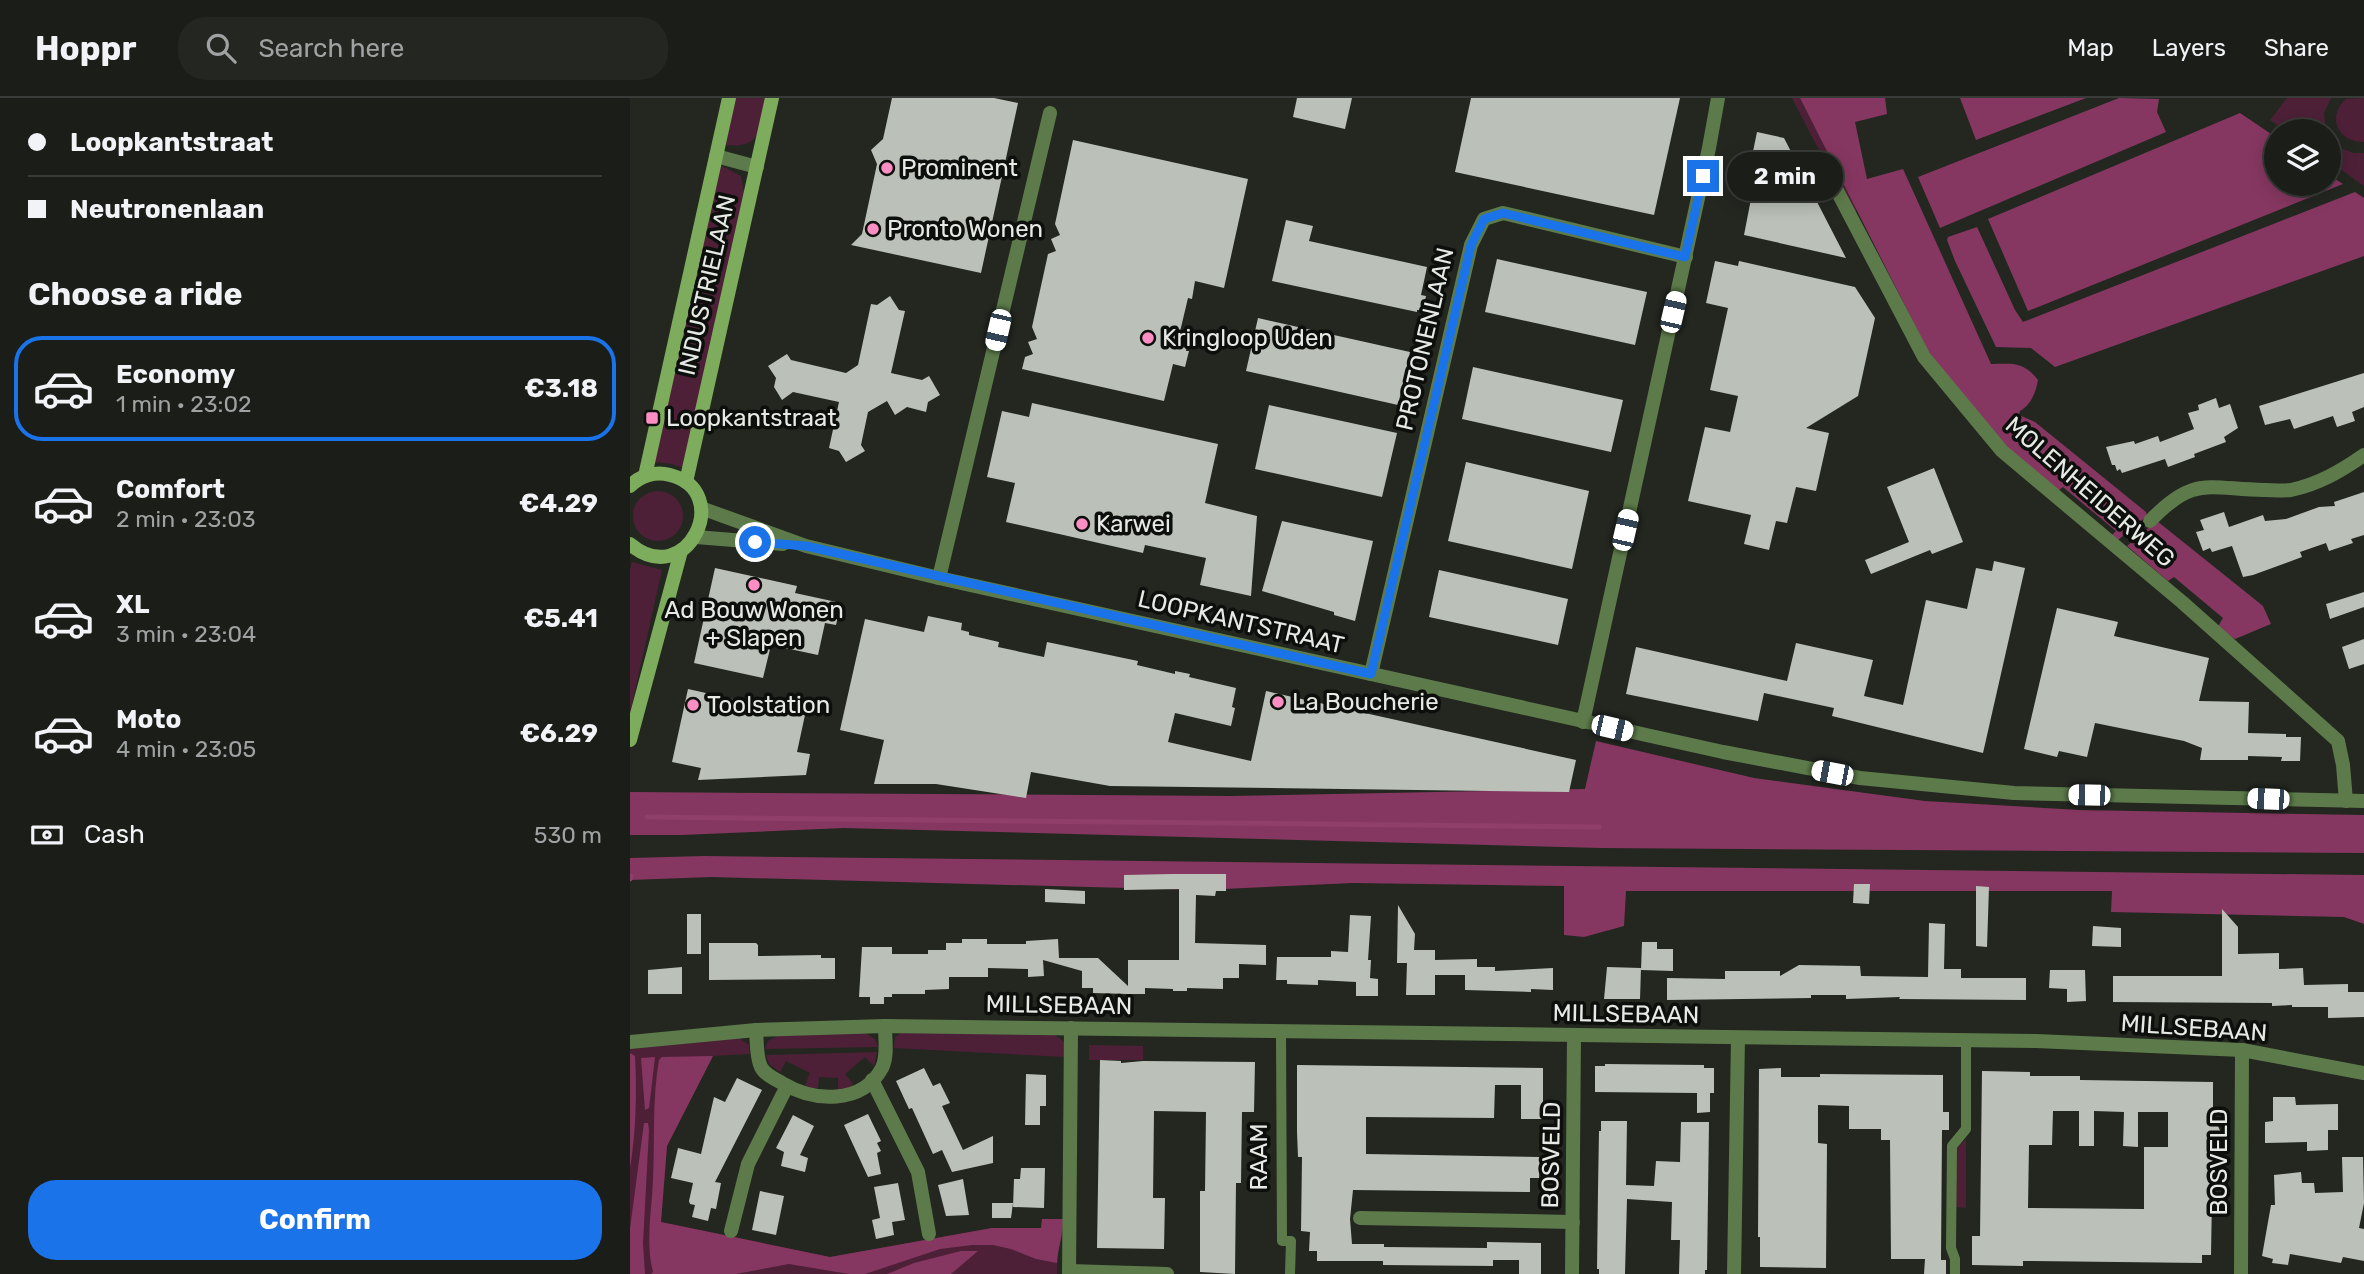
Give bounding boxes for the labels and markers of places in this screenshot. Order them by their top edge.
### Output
place label: Prominent [901,154,1018,182]
marker: Prominent [879,160,895,176]
place label: Pronto Wonen [887,215,1043,243]
marker: Pronto Wonen [865,221,881,237]
place label: Kringloop Uden [1162,324,1333,352]
marker: Kringloop Uden [1140,330,1156,346]
place label: Loopkantstraat [666,404,837,432]
marker: Loopkantstraat [644,410,660,426]
place label: Karwei [1096,510,1171,538]
marker: Karwei [1074,516,1090,532]
marker: Ad Bouw Wonen + Slapen [746,577,762,593]
place label: Ad Bouw Wonen + Slapen [664,596,844,652]
place label: La Boucherie [1292,688,1439,716]
place label: Toolstation [707,691,830,719]
marker: La Boucherie [1270,694,1286,710]
marker: Toolstation [685,697,701,713]

